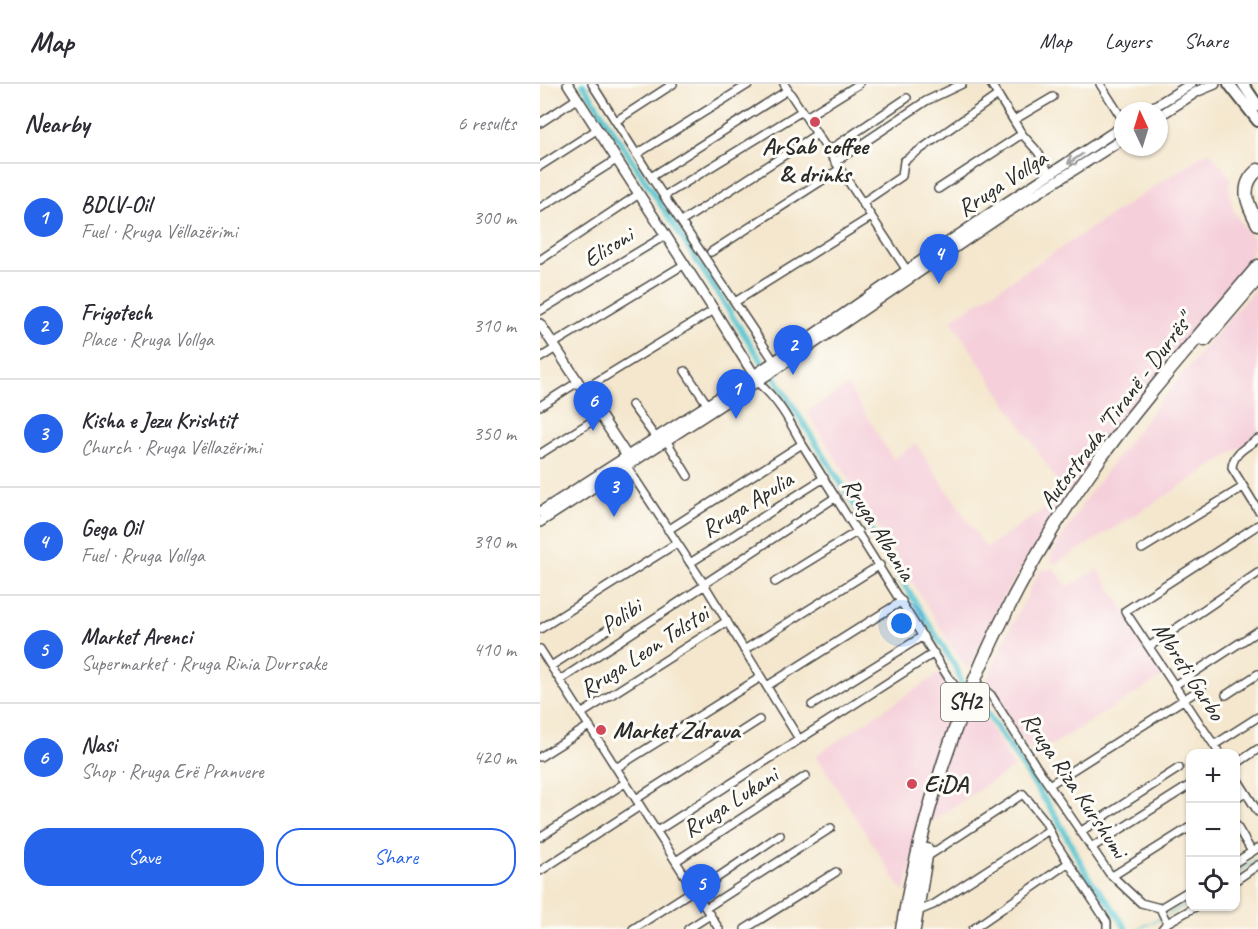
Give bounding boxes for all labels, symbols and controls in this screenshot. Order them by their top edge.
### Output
text: Map [30,24,73,59]
text: Map [1039,28,1072,54]
text: Layers [1105,28,1151,54]
text: Share [1184,28,1228,54]
north arrow [1114,102,1168,156]
text: Nearby [24,107,89,140]
text: 6 results [457,111,516,136]
marker: ArSab coffee & drinks [808,115,822,129]
place label: ArSab coffee & drinks [762,131,870,189]
street label: Rruga Vollga [952,142,1054,223]
one-way arrow [1067,153,1083,165]
text: BDLV-Oil [81,191,151,219]
text: 1 [39,205,48,230]
text: 300 m [473,205,516,230]
street label: Elisoni [577,218,641,274]
text: Fuel · Rruga Vëllazërimi [81,219,237,244]
pin: 4 [920,234,958,284]
text: Frigotech [81,299,152,327]
street label: Autostrada "Tiranë - Durrës" [1032,303,1201,515]
text: 2 [39,313,48,338]
text: 310 m [473,313,516,338]
pin: 2 [774,326,812,375]
text: Place · Rruga Vollga [81,327,214,352]
pin: 1 [716,370,756,419]
pin: 6 [574,382,612,431]
text: Kisha e Jezu Krishtit [81,407,236,435]
text: 3 [39,421,48,446]
text: 350 m [473,421,516,446]
text: Church · Rruga Vëllazërimi [81,435,261,460]
street label: Rruga Apulia [696,463,799,544]
pin: 3 [594,468,634,517]
street label: Rruga Albania [836,472,923,587]
text: Gega Oil [81,515,141,543]
text: 4 [39,529,48,554]
text: 390 m [473,529,516,554]
text: Fuel · Rruga Vollga [81,543,205,568]
street label: Polibi [595,590,650,640]
street label: Rruga Leon Tolstoi [574,597,716,704]
your location [887,609,916,638]
street label: Mbreti Garbo [1146,616,1233,727]
text: Market Arenci [81,623,192,651]
text: 5 [39,637,48,662]
text: 410 m [473,637,516,662]
text: Supermarket · Rruga Rinia Durrsake [81,651,327,676]
road number: SH2 [941,683,989,721]
street label: Rruga Riza Kurshumi [1015,706,1136,866]
place label: Market Zdrava [613,715,742,745]
marker: Market Zdrava [594,723,608,737]
text: Nasi [81,731,116,759]
text: 6 [39,745,48,770]
text: 420 m [473,745,516,770]
map controls [1186,749,1240,911]
button: + [1186,749,1240,803]
text: Shop · Rruga Erë Pranvere [81,759,264,784]
street label: Rruga Lukani [677,759,785,844]
place label: EiDA [924,769,970,799]
marker: EiDA [905,777,919,791]
button: − [1186,803,1240,857]
button: Save [24,828,264,886]
button: Share [276,828,516,886]
button: locate [1186,857,1240,911]
pin: 5 [682,864,720,914]

